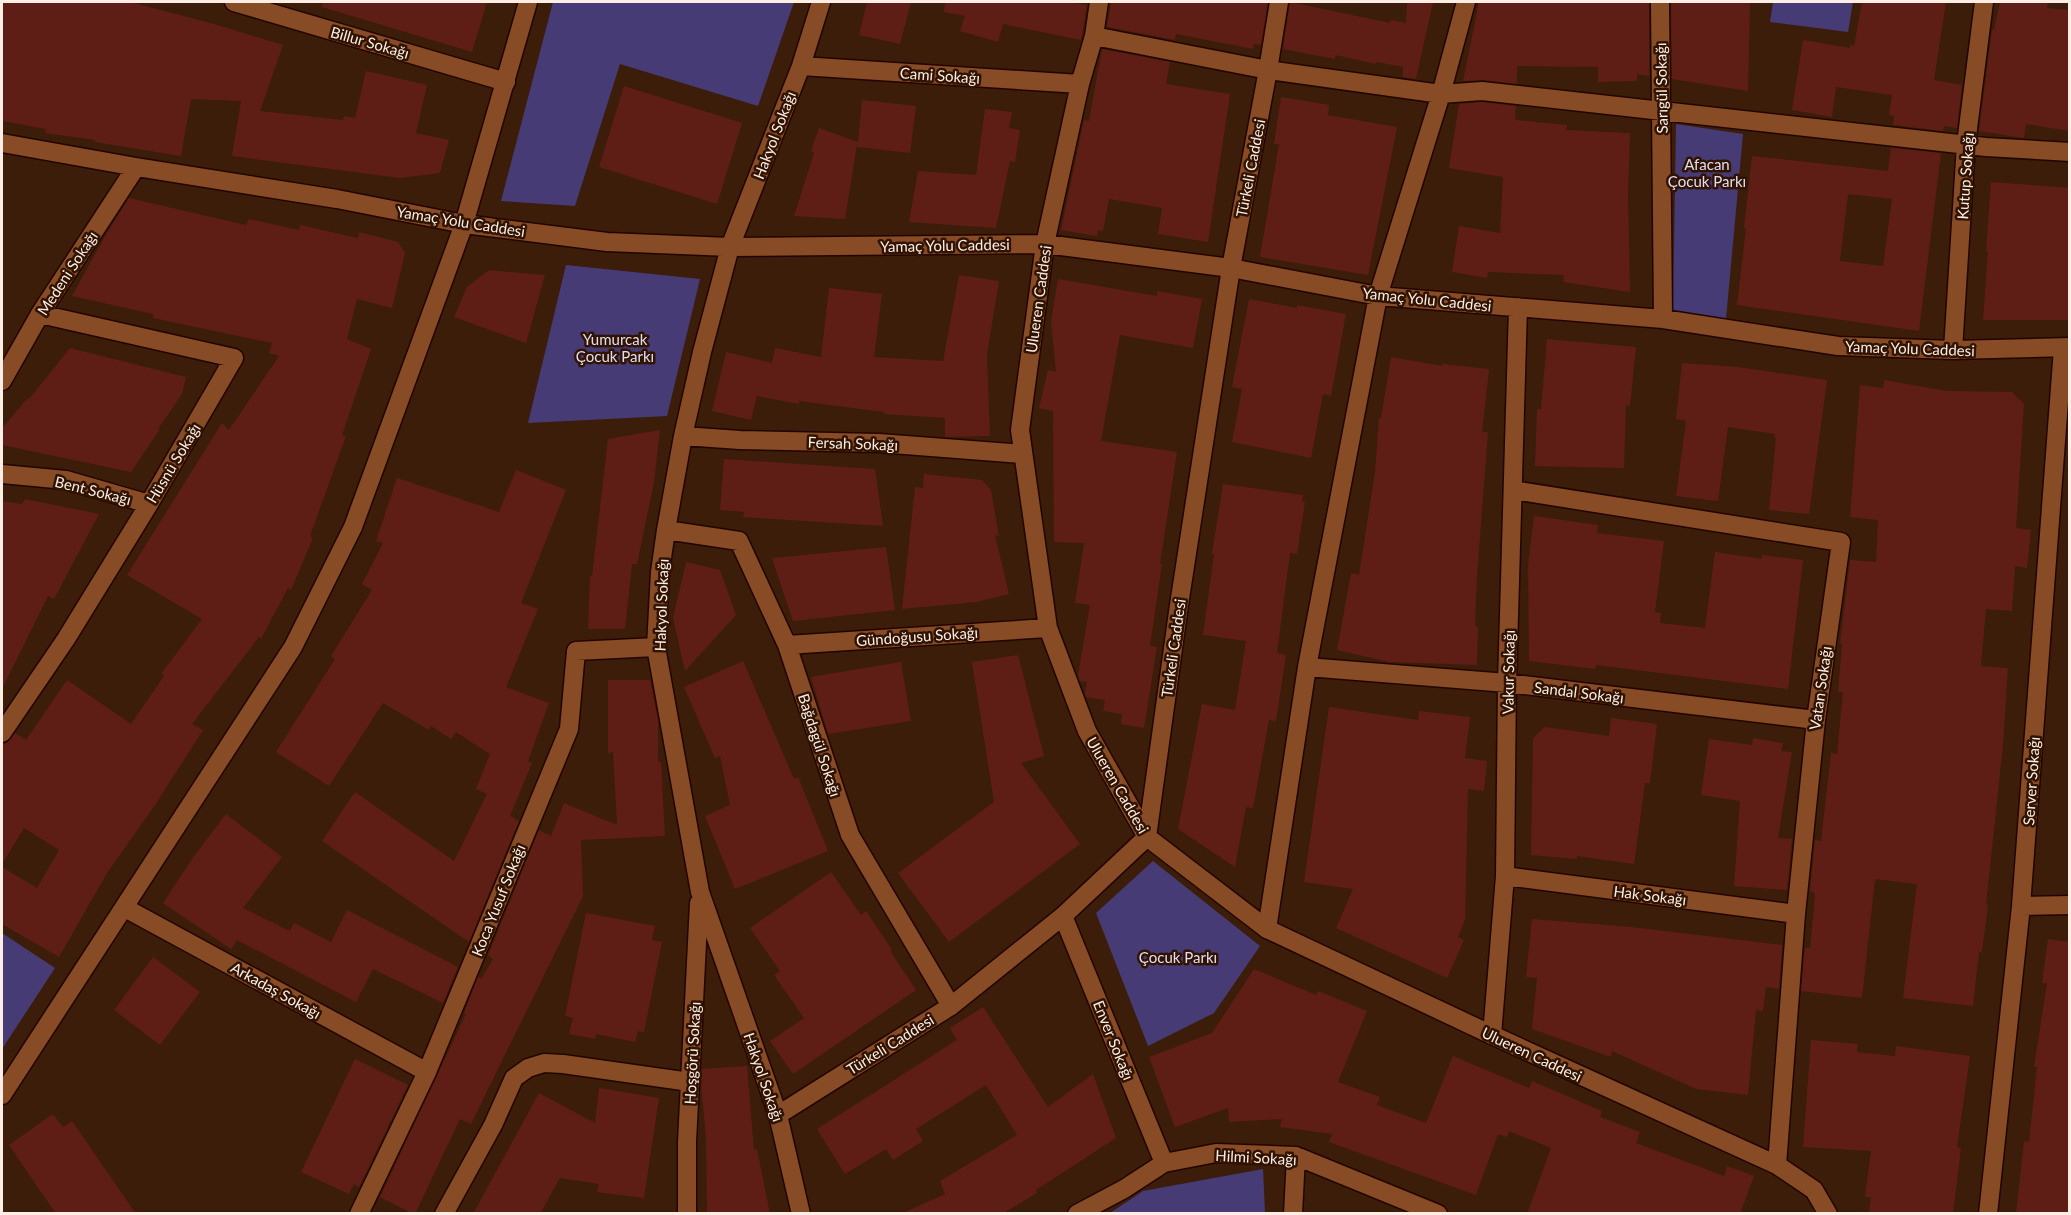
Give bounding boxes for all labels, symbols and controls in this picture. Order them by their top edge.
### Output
street label: Billur Sokağı [329,22,411,62]
street label: Sarıgül Sokağı [1651,42,1671,134]
street label: Cami Sokağı [899,63,981,87]
street label: Hakyol Sokağı [749,88,799,182]
street label: Türkeli Caddesi [1232,117,1268,219]
street label: Kutup Sokağı [1953,132,1977,220]
park label: Afacan Çocuk Parkı [1668,155,1746,190]
street label: Yamaç Yolu Caddesi [396,202,526,240]
street label: Medeni Sokağı [33,227,101,319]
street label: Yamaç Yolu Caddesi [880,235,1010,255]
street label: Ulueren Caddesi [1022,244,1054,354]
street label: Yamaç Yolu Caddesi [1362,283,1492,315]
park label: Yumurcak Çocuk Parkı [576,330,654,365]
street label: Yamaç Yolu Caddesi [1845,337,1975,359]
street label: Hüsnü Sokağı [142,420,204,506]
street label: Fersah Sokağı [808,432,898,454]
street label: Bent Sokağı [53,472,133,508]
street label: Hakyol Sokağı [650,558,672,652]
street label: Türkeli Caddesi [1157,597,1189,699]
street label: Gündoğusu Sokağı [855,623,979,649]
street label: Vakur Sokağı [1498,630,1518,714]
street label: Vatan Sokağı [1805,645,1835,731]
street label: Sandal Sokağı [1533,678,1625,706]
street label: Bağdagül Sokağı [795,691,845,799]
street label: Ulueren Caddesi [1083,734,1153,836]
street label: Server Sokağı [2019,736,2043,826]
street label: Koca Yusuf Sokağı [467,841,529,959]
street label: Hak Sokağı [1613,882,1687,908]
park label: Çocuk Parkı [1139,948,1217,966]
street label: Arkadaş Sokağı [228,958,324,1022]
street label: Enver Sokağı [1090,998,1138,1082]
street label: Hoşgörü Sokağı [680,1001,704,1105]
street label: Türkeli Caddesi [843,1010,937,1078]
street label: Ulueren Caddesi [1479,1023,1585,1085]
street label: Hakyol Sokağı [740,1030,788,1124]
street label: Hilmi Sokağı [1215,1146,1297,1168]

